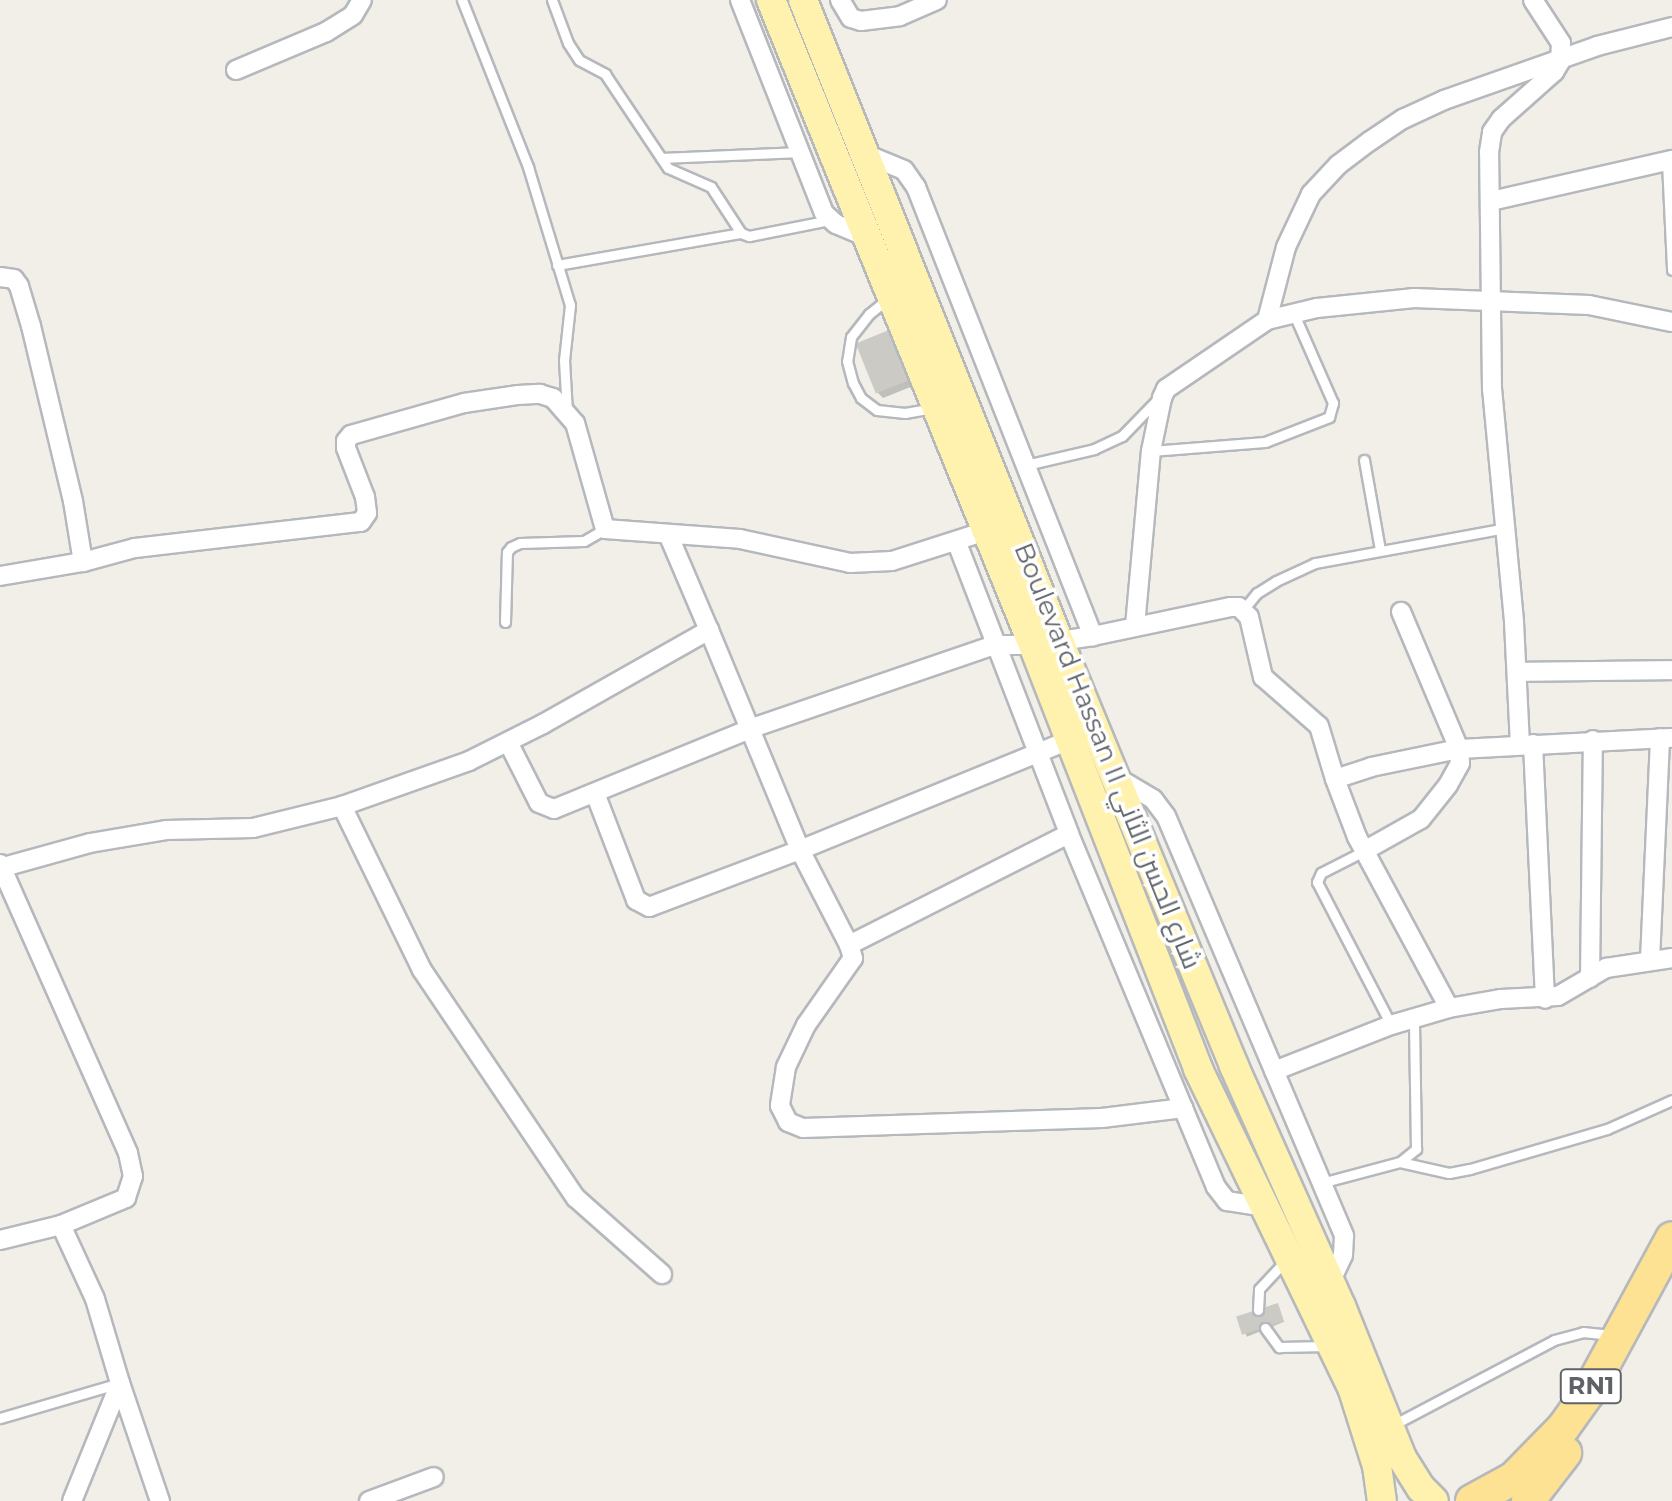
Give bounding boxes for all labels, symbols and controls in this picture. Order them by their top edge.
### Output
street label: Boulevard Hassan II شارع الحسن الثاني [1007,538,1207,974]
road number: RN1 [1559,1366,1623,1406]

